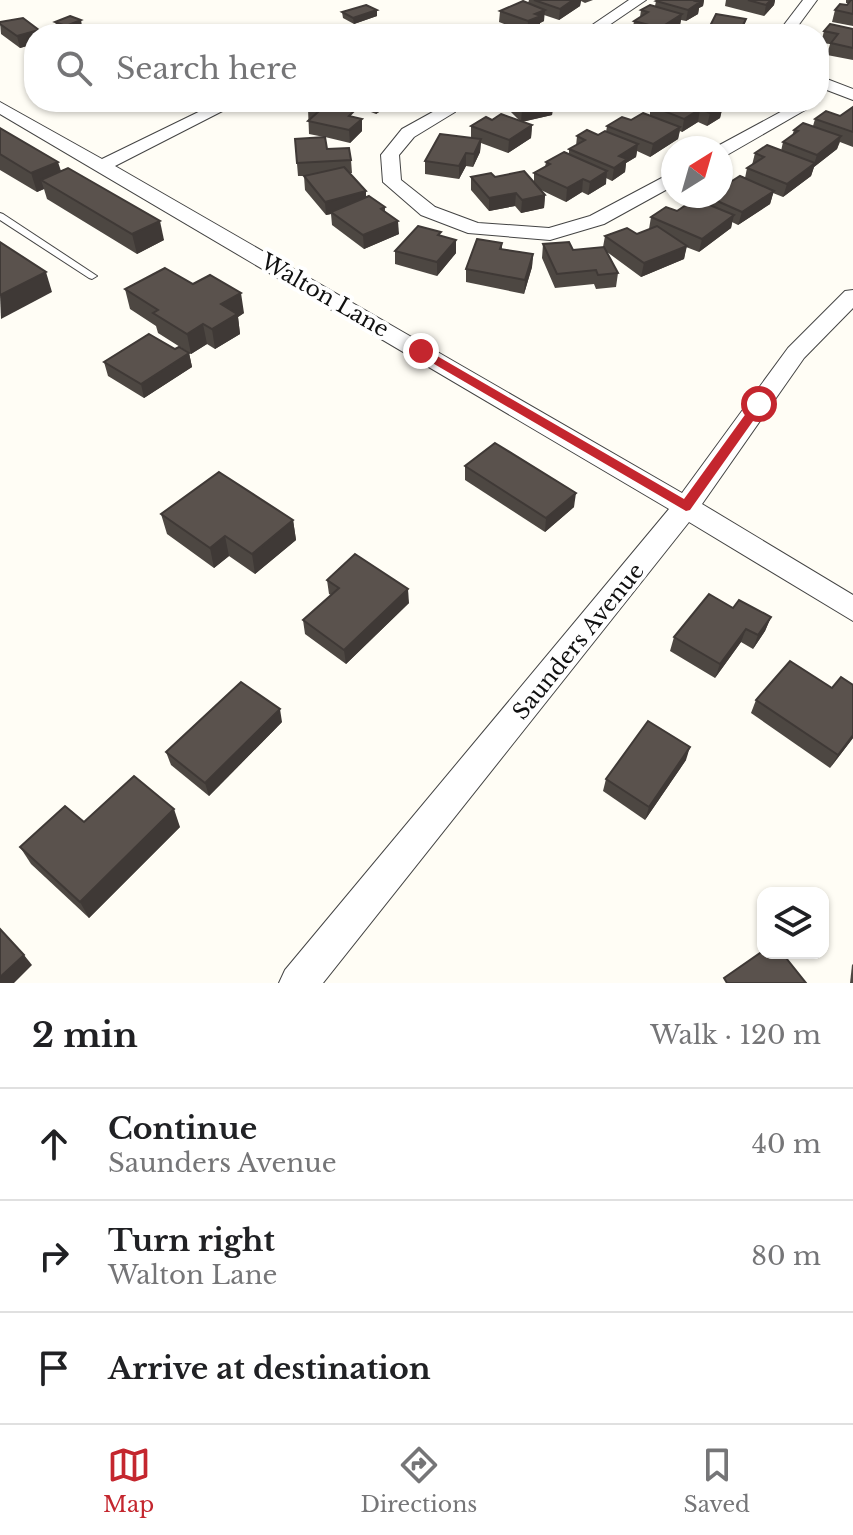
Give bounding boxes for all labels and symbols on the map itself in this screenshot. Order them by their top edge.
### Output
north arrow [661,136,733,208]
street label: Walton Lane [255,247,394,343]
route end [403,333,439,369]
route start [741,386,777,422]
street label: Saunders Avenue [507,558,650,725]

